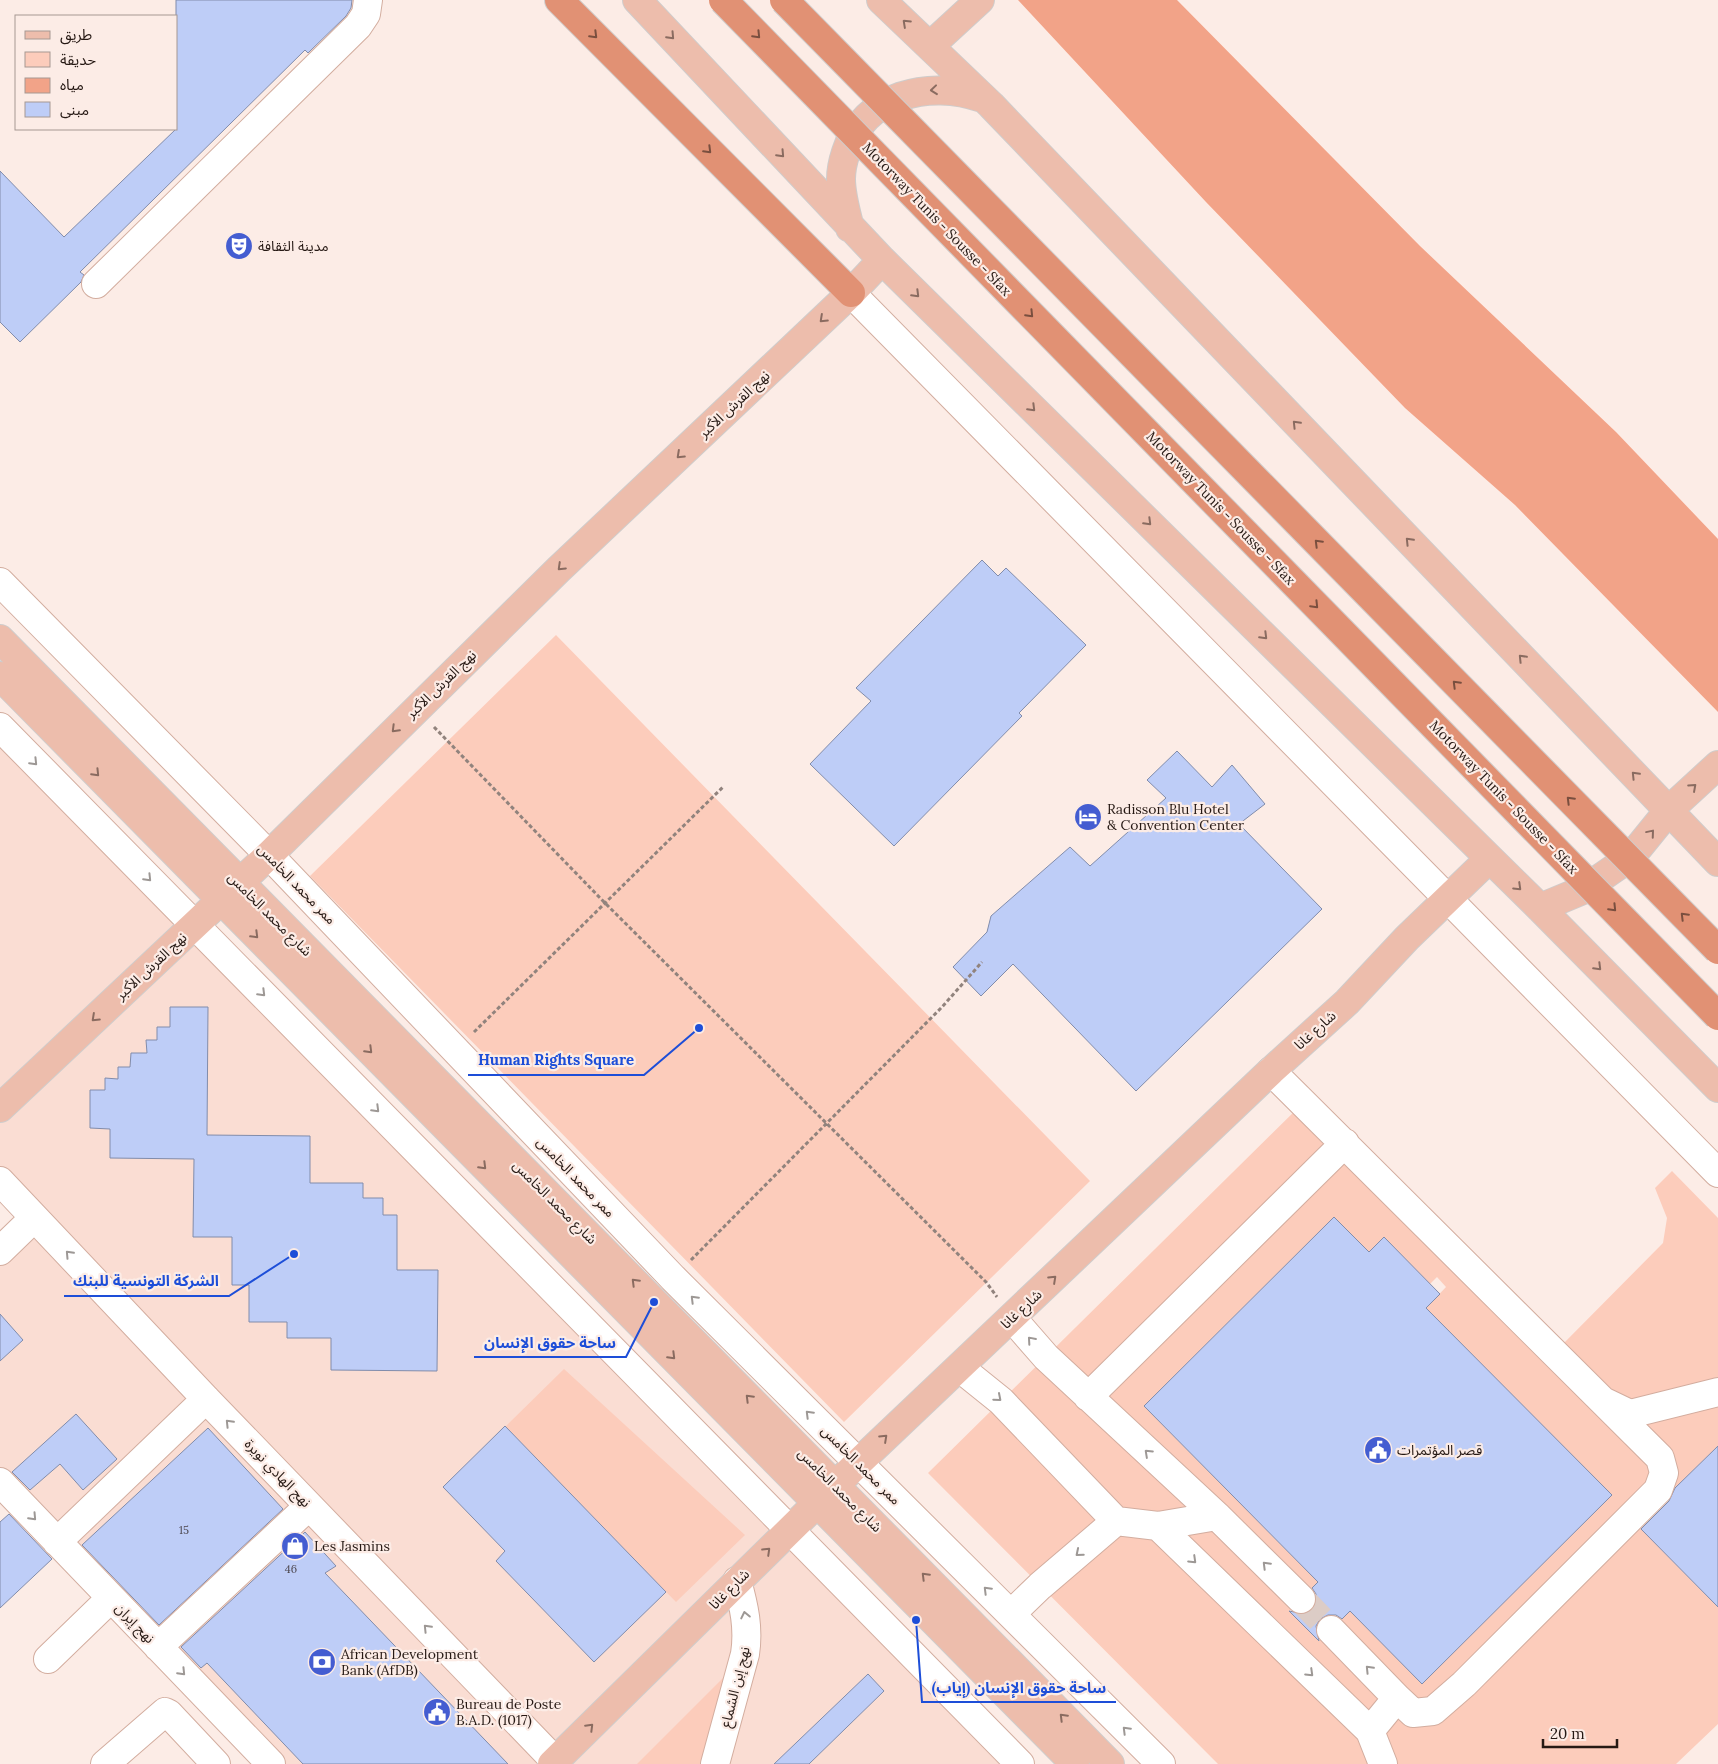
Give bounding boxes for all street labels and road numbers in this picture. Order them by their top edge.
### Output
street label: Motorway Tunis - Sousse - Sfax [859,138,1016,300]
street label: نهج القرش الأكبر [694,366,775,444]
street label: Motorway Tunis - Sousse - Sfax [1143,427,1300,589]
street label: نهج القرش الأكبر [401,646,481,724]
street label: Motorway Tunis - Sousse - Sfax [1426,716,1583,878]
street label: ممر محمد الخامس [254,840,340,928]
street label: شارع محمد الخامس [223,868,316,961]
street label: نهج القرش الأكبر [111,928,192,1006]
street label: شارع غانا [1290,1007,1341,1055]
street label: ممر محمد الخامس [533,1133,619,1221]
street label: شارع محمد الخامس [508,1156,601,1249]
street label: شارع غانا [997,1285,1047,1334]
street label: ممر محمد الخامس [817,1421,905,1509]
street label: نهج الهادي نويرة [239,1435,315,1513]
street label: شارع محمد الخامس [793,1444,886,1537]
street label: شارع غانا [705,1565,754,1614]
street label: نهج إيران [110,1599,159,1649]
street label: نهج إبن الشماع [716,1644,756,1730]

